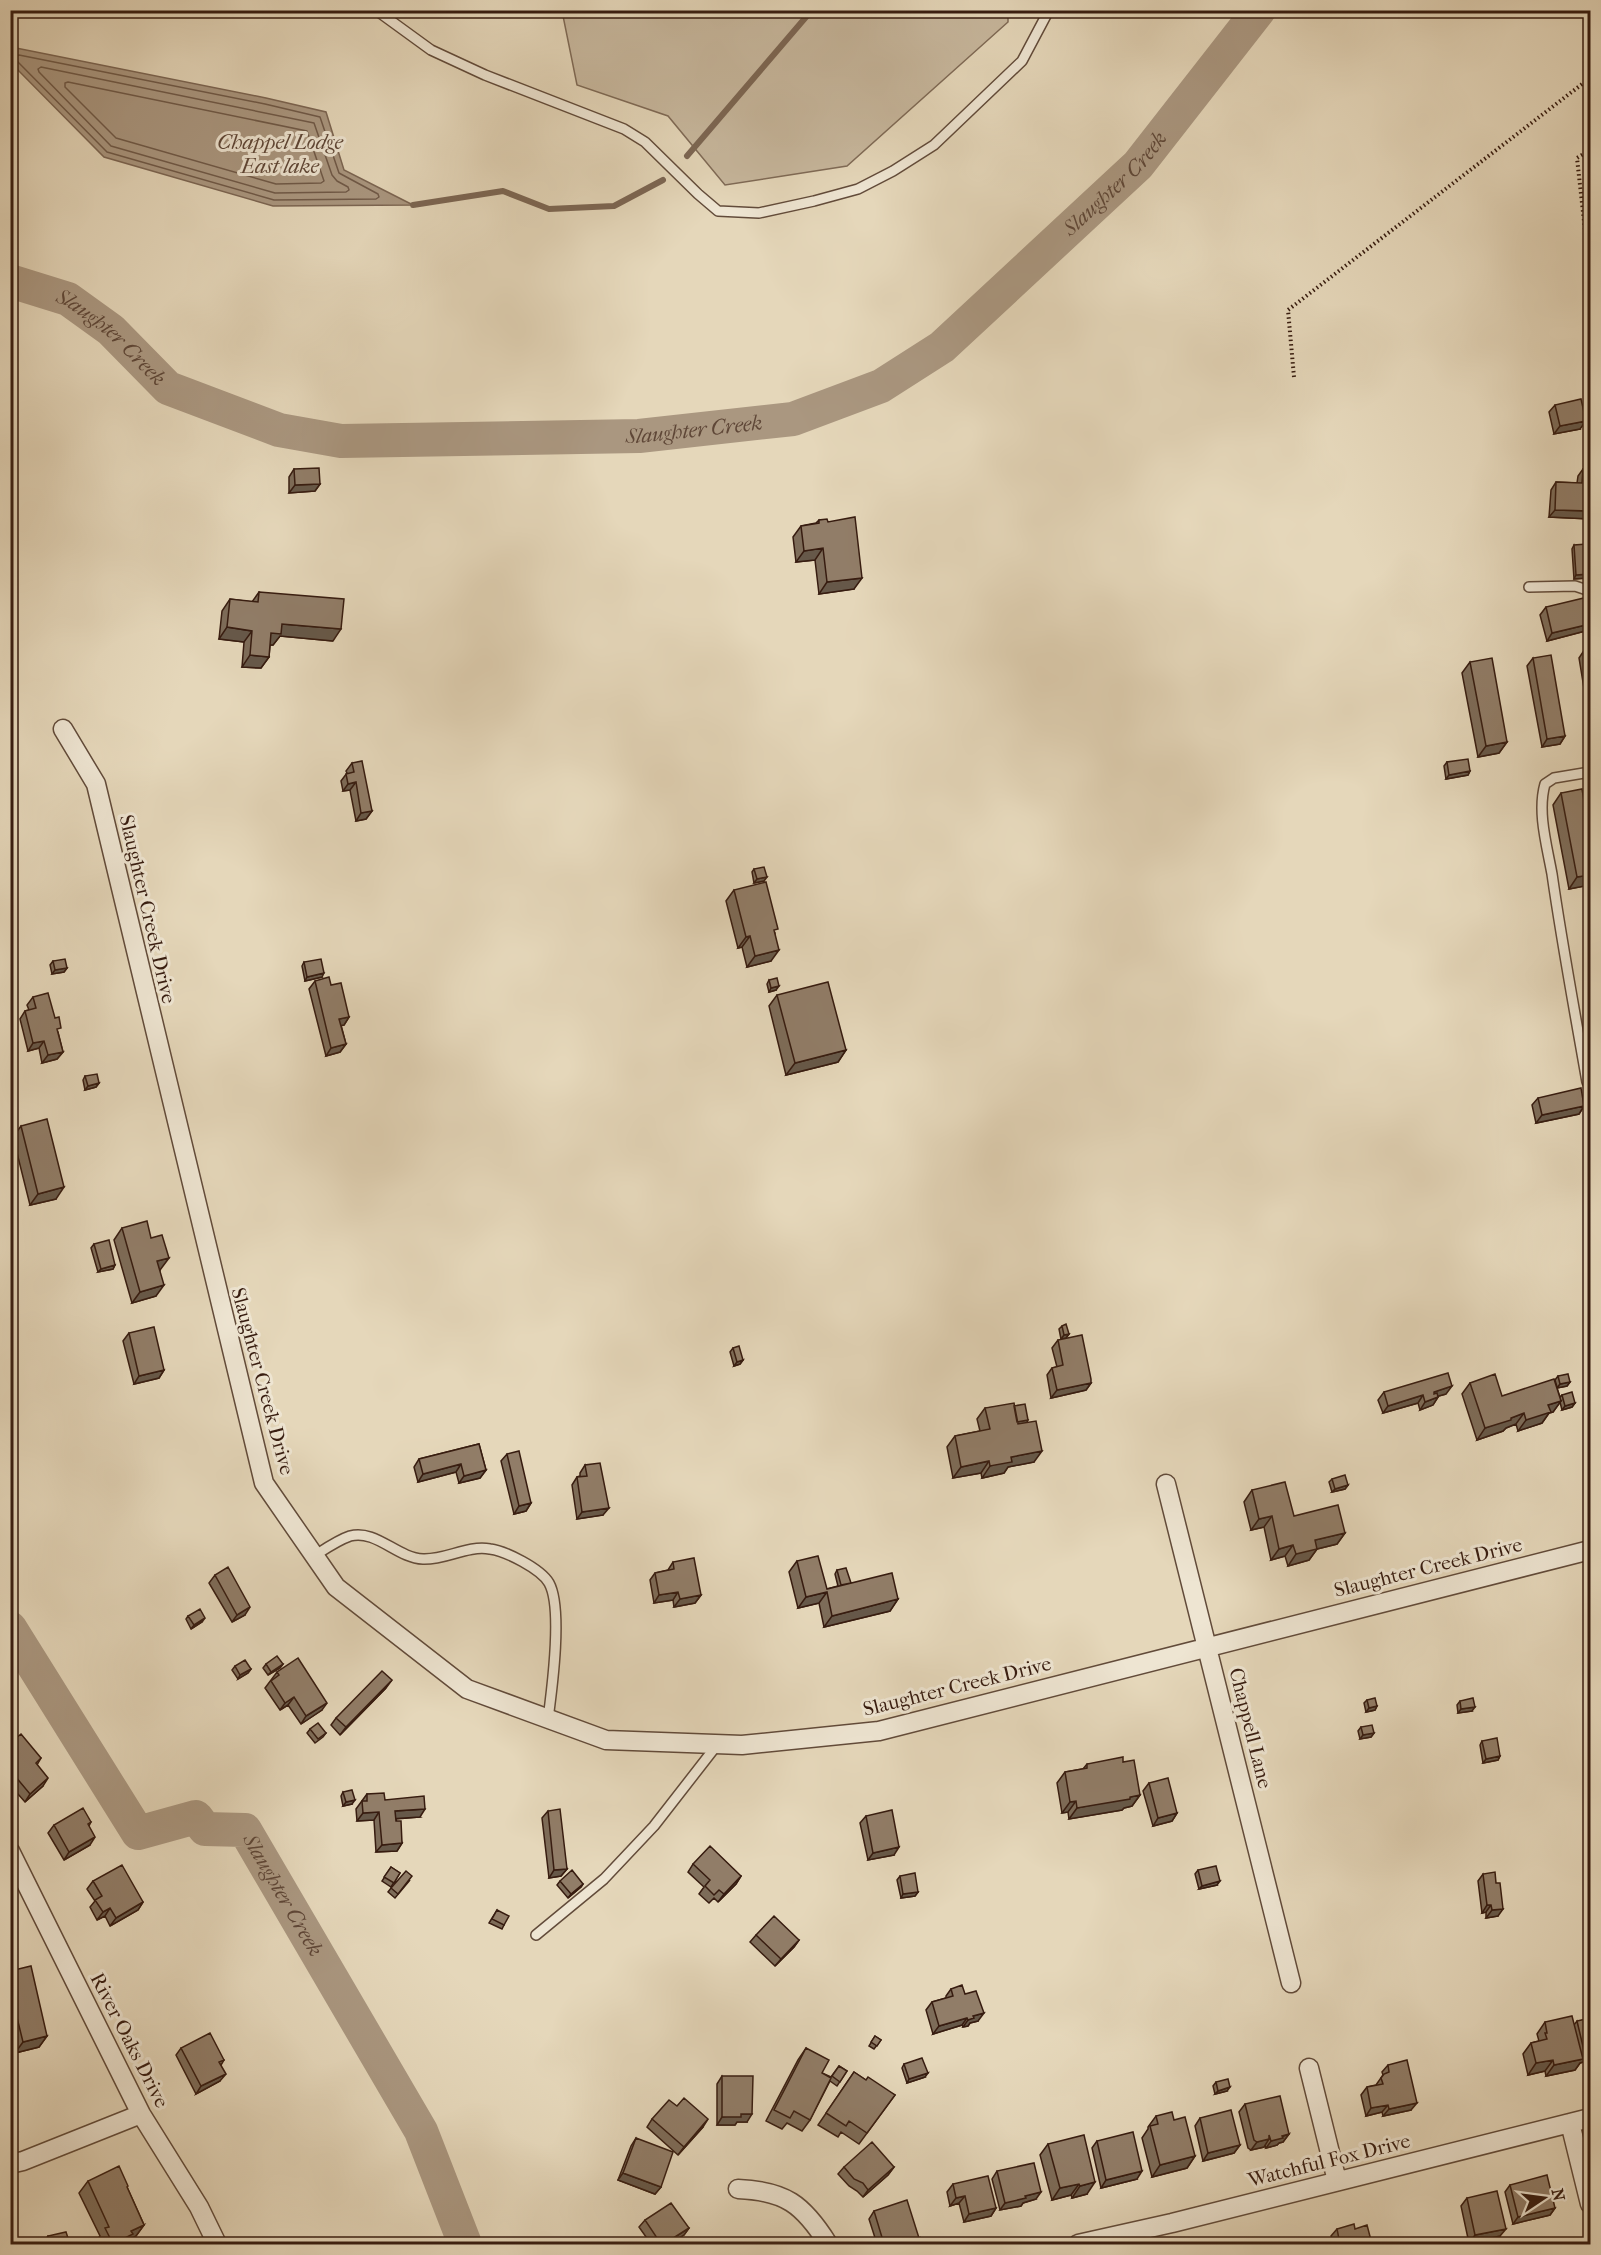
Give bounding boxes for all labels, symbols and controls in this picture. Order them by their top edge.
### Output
water label: Slaughter Creek [1057,127,1172,241]
water label: Chappel Lodge East lake [217,130,343,178]
water label: Slaughter Creek [53,284,171,390]
water label: Slaughter Creek [624,410,764,448]
street label: Slaughter Creek Drive [115,813,180,1006]
street label: Slaughter Creek Drive [226,1285,299,1477]
street label: Slaughter Creek Drive [1332,1533,1525,1602]
street label: Slaughter Creek Drive [861,1652,1054,1721]
street label: Chappell Lane [1224,1665,1277,1791]
water label: Slaughter Creek [237,1829,328,1960]
street label: River Oaks Drive [86,1969,173,2112]
street label: Watchful Fox Drive [1245,2129,1413,2192]
north arrow [1514,2168,1574,2228]
text: N [1548,2187,1569,2204]

